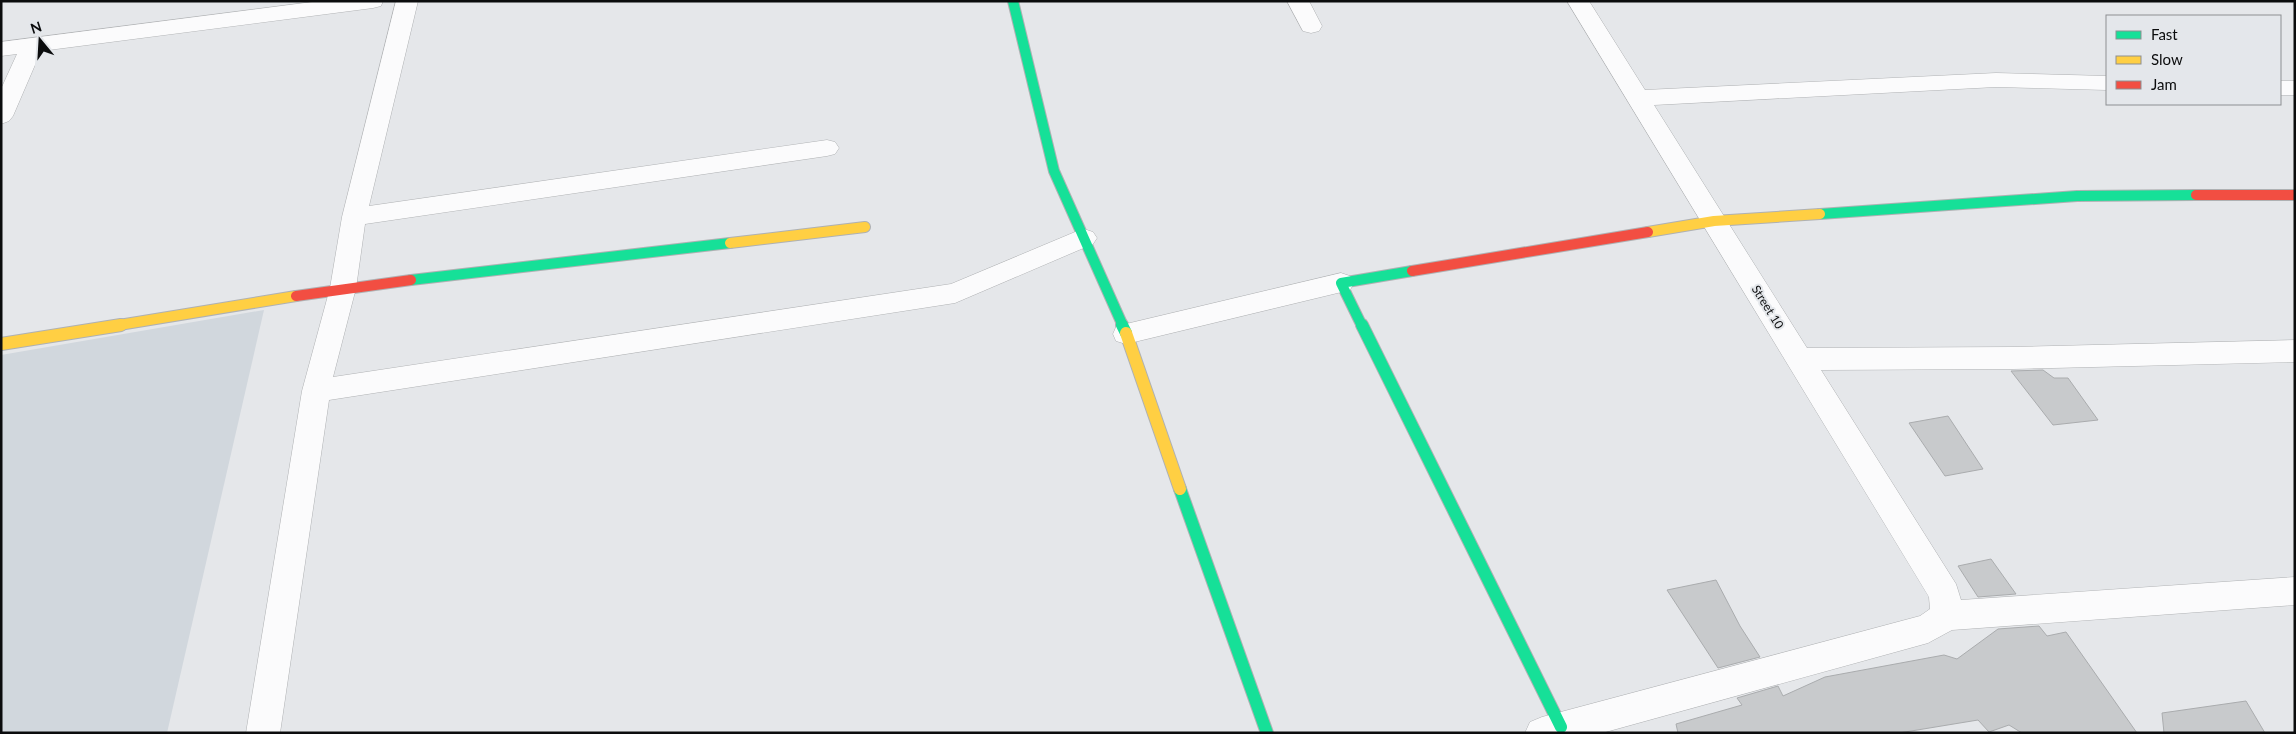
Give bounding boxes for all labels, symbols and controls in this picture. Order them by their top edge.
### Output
north arrow [15,15,65,65]
legend [2106,15,2281,105]
text: N [28,17,44,37]
text: Fast [2151,25,2178,43]
text: Slow [2151,50,2183,68]
text: Jam [2151,75,2177,93]
street label: Street 10 [1749,282,1787,332]

